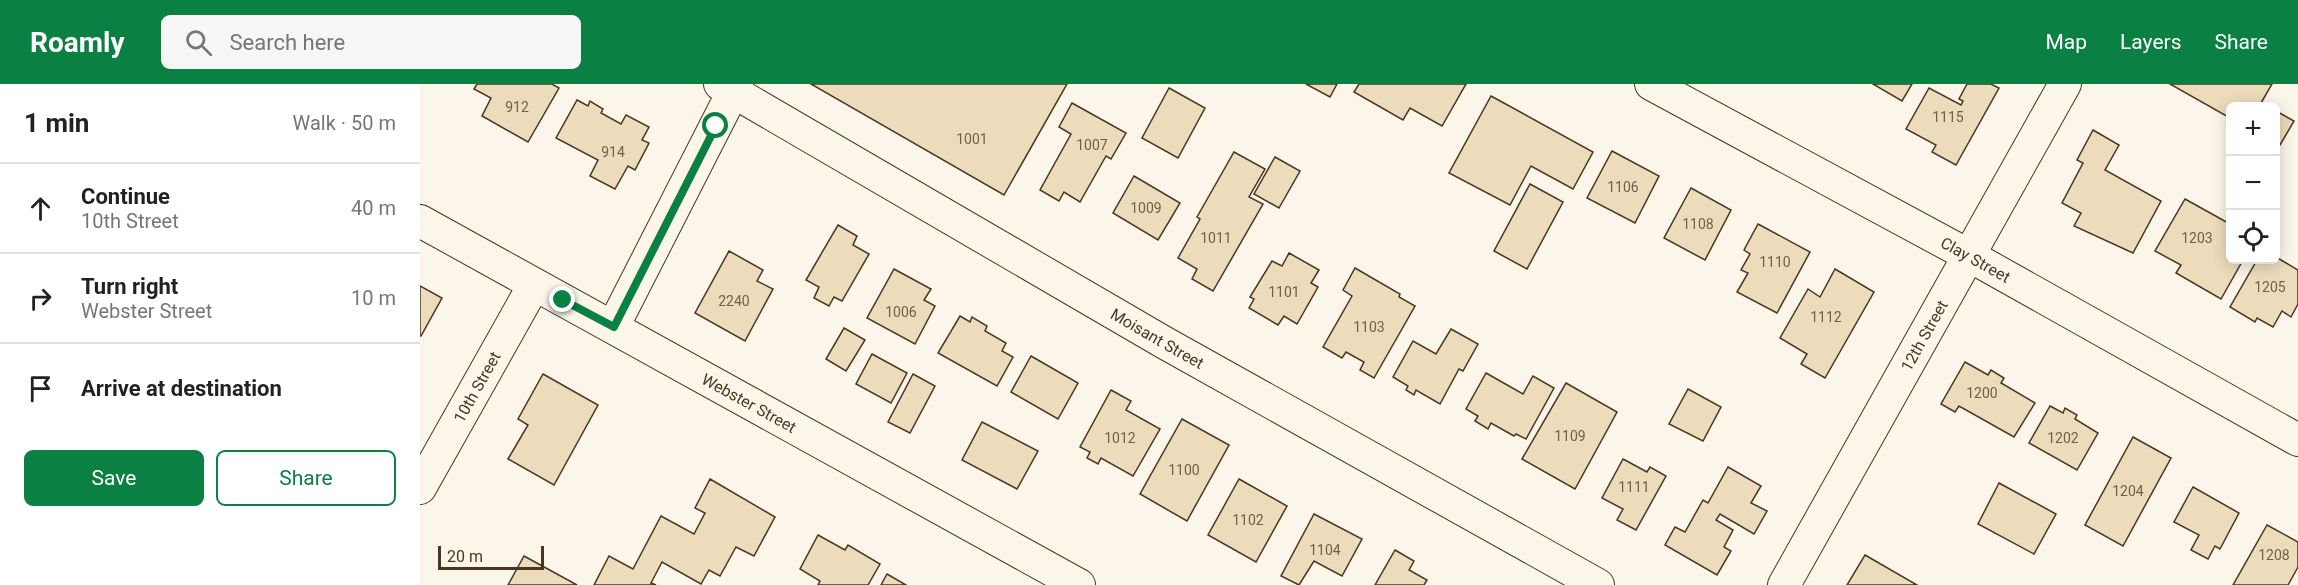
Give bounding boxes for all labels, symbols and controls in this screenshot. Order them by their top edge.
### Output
search box [161,15,581,69]
text: Roamly [30,26,125,59]
icon: search [182,26,215,59]
text: Search here [230,30,345,55]
text: Map [2045,30,2087,54]
text: Layers [2120,30,2181,54]
text: Share [2214,30,2268,54]
house number: 912 [505,99,529,115]
map controls [2226,102,2280,264]
button: + [2226,102,2280,156]
text: 1 min [24,108,89,138]
house number: 1115 [1932,109,1964,125]
text: Walk · 50 m [293,111,396,135]
route start [702,112,728,138]
house number: 1001 [956,131,988,147]
house number: 1007 [1076,137,1108,153]
house number: 914 [601,144,625,160]
button: − [2226,156,2280,210]
house number: 1106 [1607,179,1639,195]
text: Continue [81,184,170,209]
icon: ahead [24,192,57,225]
text: 40 m [351,196,396,220]
house number: 1009 [1130,200,1162,216]
text: 10th Street [81,209,179,233]
button: locate [2226,210,2280,264]
house number: 1108 [1682,216,1714,232]
house number: 1011 [1200,230,1232,246]
house number: 1203 [2181,230,2213,246]
street label: Clay Street [1937,233,2014,287]
house number: 1110 [1759,254,1791,270]
text: Turn right [81,274,178,299]
house number: 1205 [2254,279,2286,295]
icon: right [24,282,57,315]
house number: 1101 [1268,284,1300,300]
text: 10 m [351,286,396,310]
route end [549,286,575,312]
house number: 2240 [718,293,750,309]
street label: 12th Street [1897,297,1952,375]
text: Webster Street [81,299,212,323]
house number: 1006 [885,304,917,320]
street label: Moisant Street [1107,305,1207,373]
house number: 1112 [1810,309,1842,325]
house number: 1103 [1353,319,1385,335]
street label: 10th Street [450,348,505,426]
street label: Webster Street [698,370,799,437]
icon: arrive [24,372,57,405]
text: Arrive at destination [81,376,282,401]
house number: 1200 [1966,385,1998,401]
house number: 1109 [1554,428,1586,444]
house number: 1012 [1104,430,1136,446]
house number: 1202 [2047,430,2079,446]
button: Save [24,450,204,506]
button: Share [216,450,396,506]
house number: 1100 [1168,462,1200,478]
house number: 1111 [1618,479,1650,495]
house number: 1204 [2112,483,2144,499]
house number: 1102 [1232,512,1264,528]
house number: 1104 [1309,542,1341,558]
scale bar [438,543,544,570]
text: 20 m [447,547,483,566]
house number: 1208 [2258,547,2290,563]

